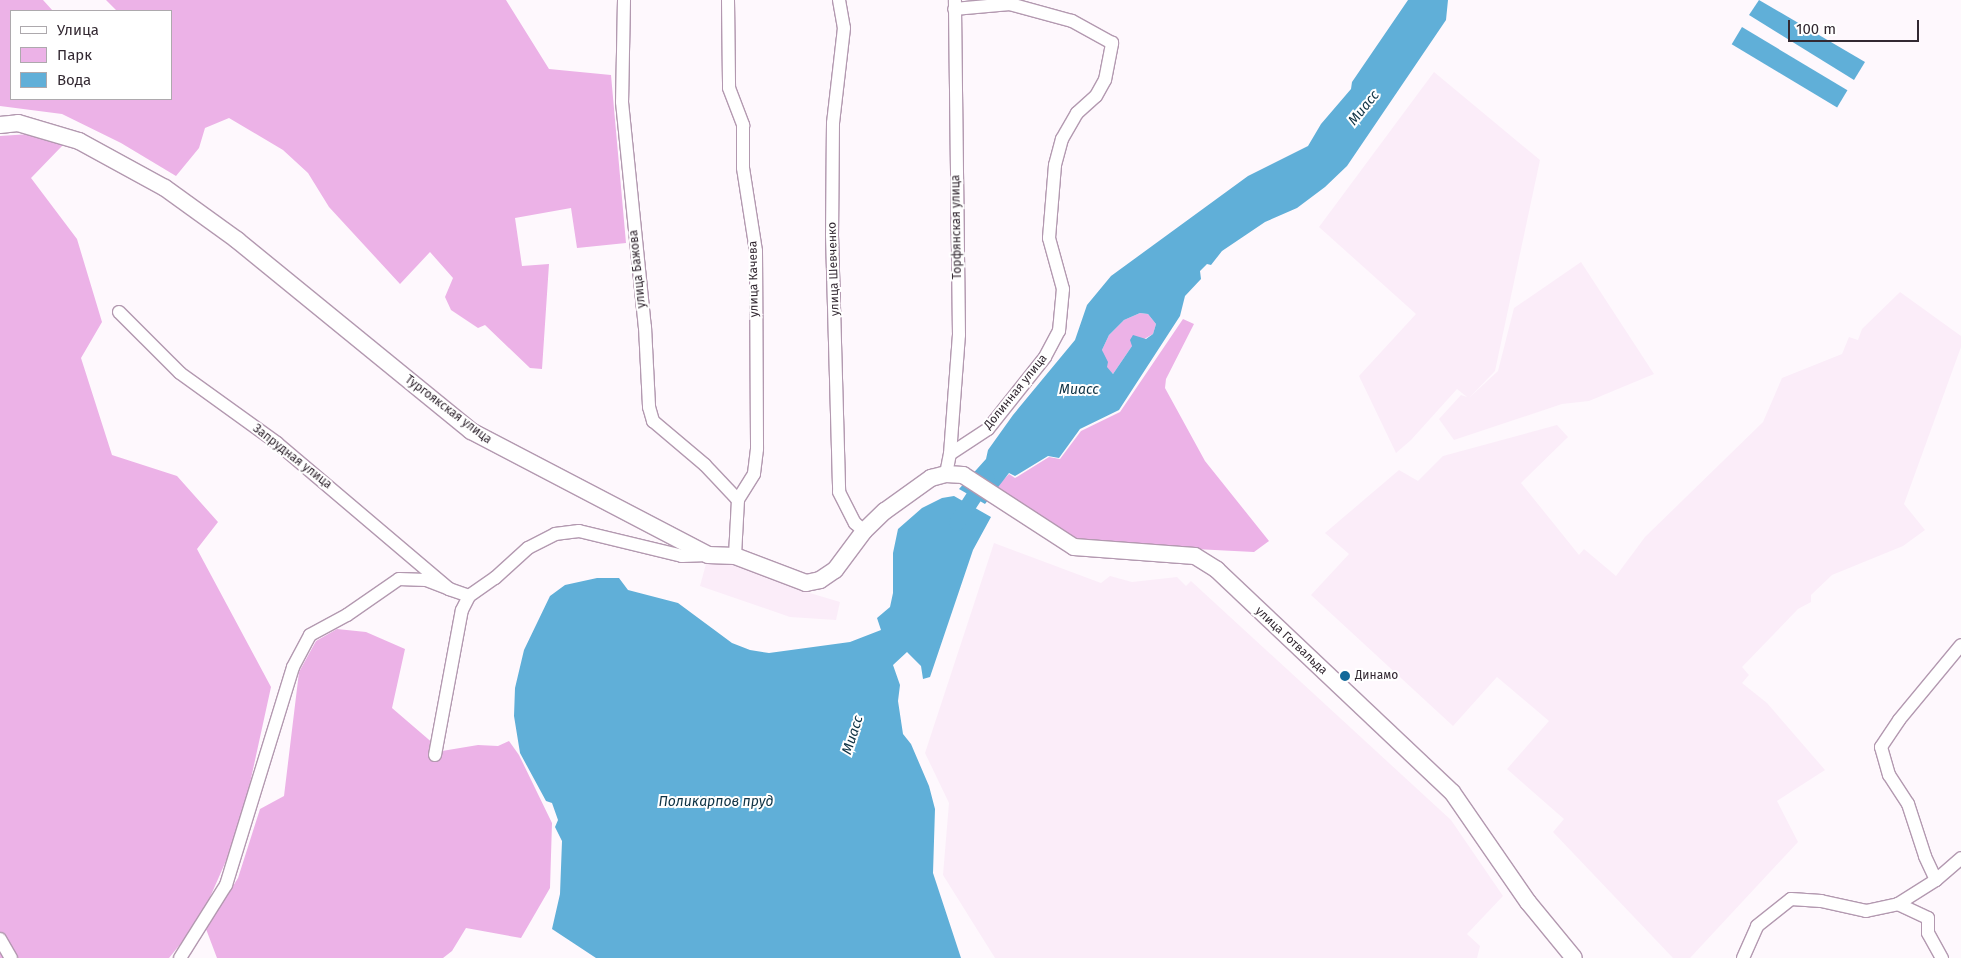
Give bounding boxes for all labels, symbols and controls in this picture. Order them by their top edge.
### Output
legend [10,10,172,100]
scale bar [1791,10,1922,42]
text: 100 m [1796,20,1836,38]
text: Улица [57,21,99,39]
text: Парк [57,46,92,64]
text: Вода [57,71,91,89]
water label: Миасс [1345,87,1383,129]
street label: Торфянская улица [949,175,965,279]
street label: улица Шевченко [825,222,843,316]
street label: улица Бажова [627,229,649,309]
street label: улица Качева [746,241,762,317]
street label: Долинная улица [981,352,1051,432]
street label: Тургоякская улица [402,373,494,447]
water label: Миасс [1059,382,1099,398]
street label: Запрудная улица [250,422,334,492]
street label: улица Готвальда [1252,604,1330,678]
place label: Динамо [1355,669,1398,683]
marker: Динамо [1339,670,1351,682]
water label: Миасс [839,713,867,757]
water label: Поликарпов пруд [658,794,774,810]

